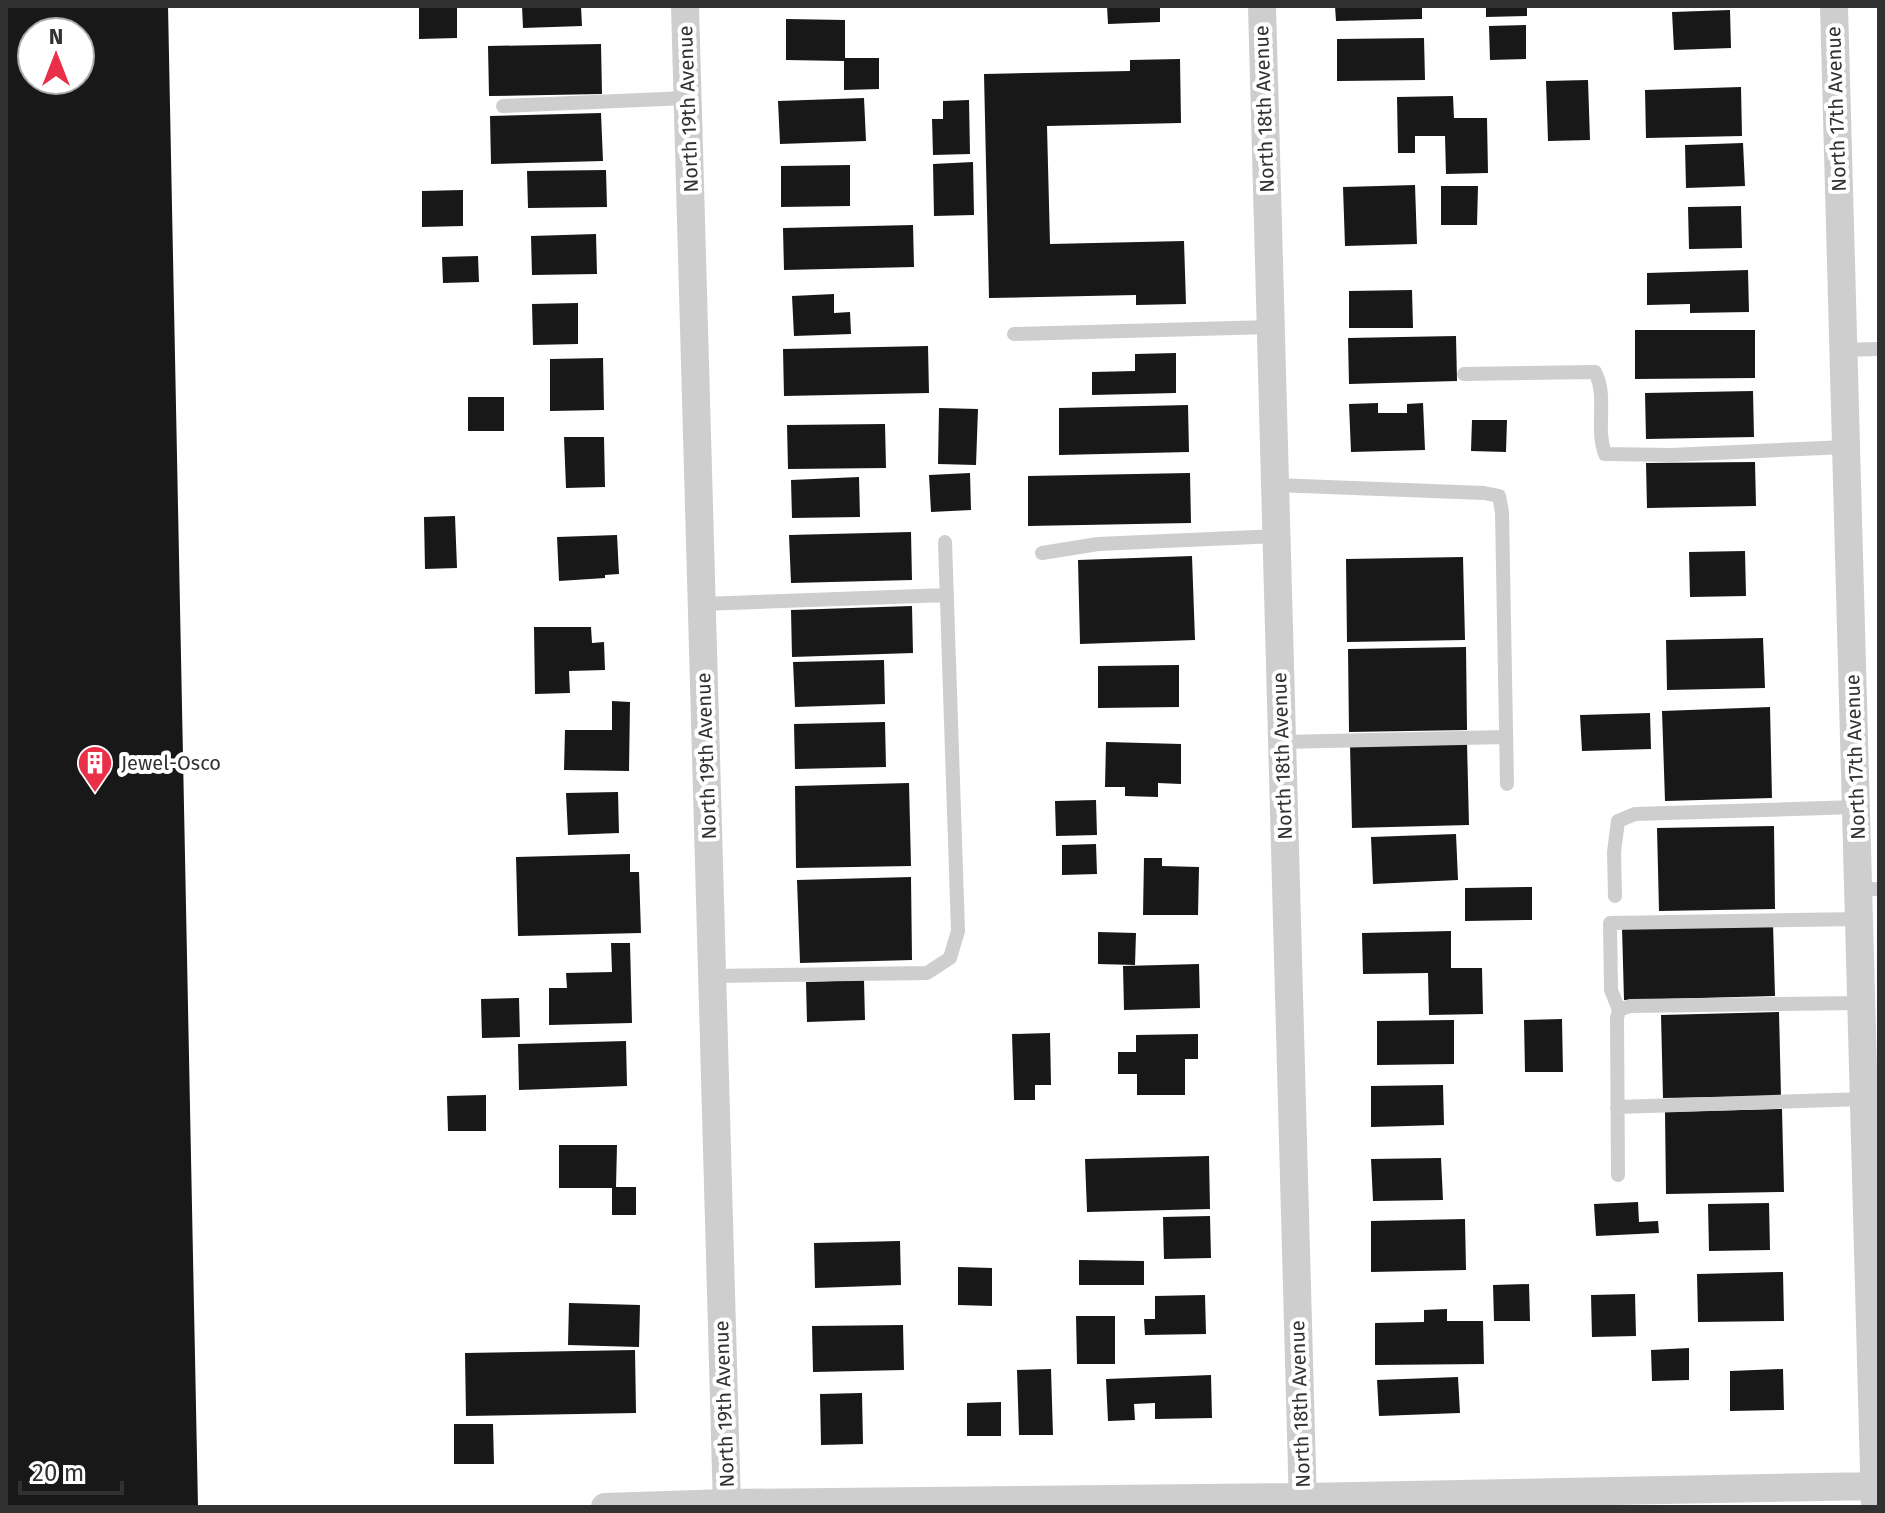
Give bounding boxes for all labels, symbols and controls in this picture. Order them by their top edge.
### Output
north arrow [16,16,96,96]
text: N [49,23,63,50]
street label: North 19th Avenue [673,25,703,193]
street label: North 18th Avenue [1249,25,1279,193]
street label: North 17th Avenue [1821,26,1851,192]
street label: North 19th Avenue [691,672,721,840]
street label: North 18th Avenue [1267,672,1297,840]
street label: North 17th Avenue [1840,674,1870,840]
building icon: Jewel-Osco [76,744,114,794]
place label: Jewel-Osco [121,751,221,775]
street label: North 19th Avenue [709,1320,739,1488]
street label: North 18th Avenue [1285,1320,1315,1488]
scale bar [20,1445,122,1495]
text: 20 m [32,1459,84,1487]

